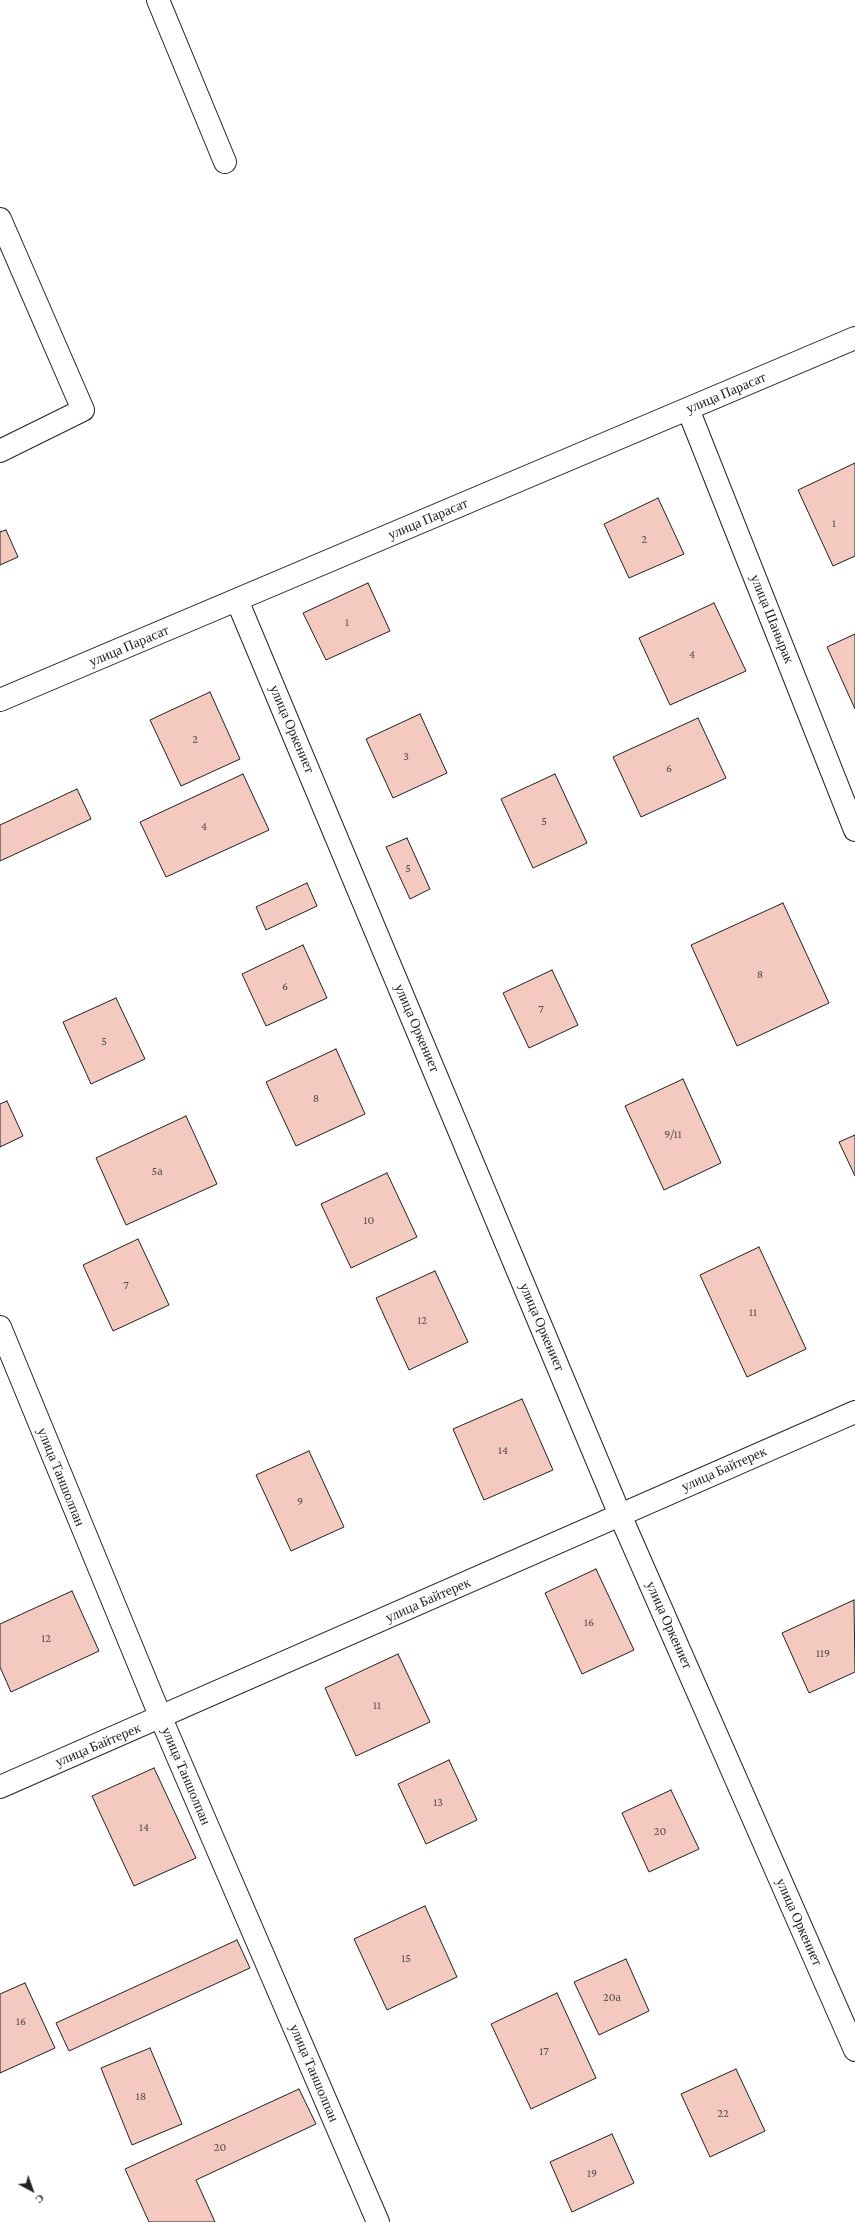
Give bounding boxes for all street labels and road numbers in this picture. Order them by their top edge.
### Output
street label: улица Парасат [684,369,768,417]
street label: улица Парасат [386,495,470,543]
street label: улица Шанырак [747,572,797,666]
street label: улица Парасат [87,622,171,670]
street label: улица Оркениет [266,682,318,776]
street label: улица Оркениет [391,981,443,1075]
street label: улица Оркениет [516,1280,568,1374]
street label: улица Таншолпан [34,1425,88,1529]
street label: улица Байтерек [679,1443,769,1495]
street label: улица Байтерек [383,1574,473,1626]
street label: улица Оркениет [642,1579,696,1671]
street label: улица Байтерек [53,1719,143,1771]
street label: улица Таншолпан [158,1724,214,1828]
street label: улица Оркениет [772,1876,826,1968]
street label: улица Таншолпан [286,2021,342,2125]

